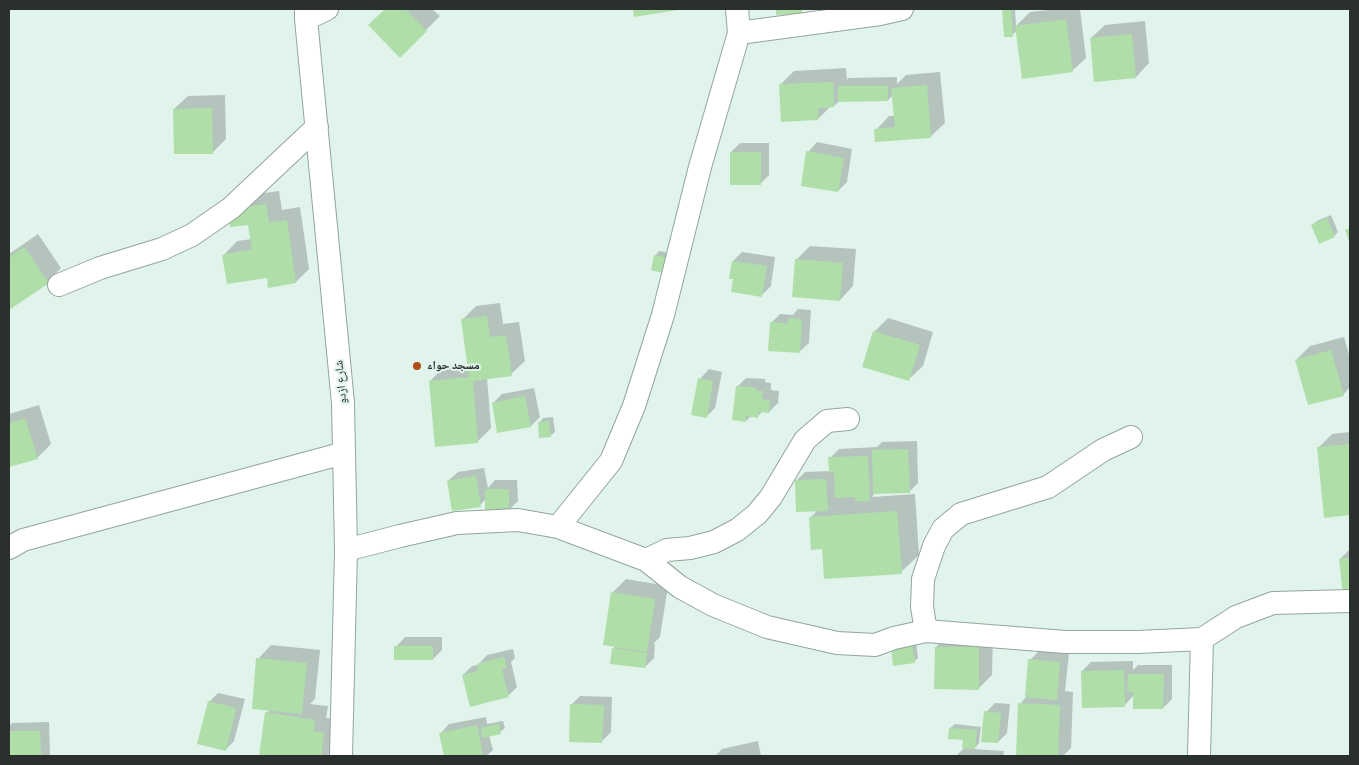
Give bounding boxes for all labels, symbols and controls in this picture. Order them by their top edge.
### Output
place label: مسجد حواء [427,359,480,373]
street label: شارع ازدو [332,360,350,404]
marker: مسجد حواء [411,360,423,372]

